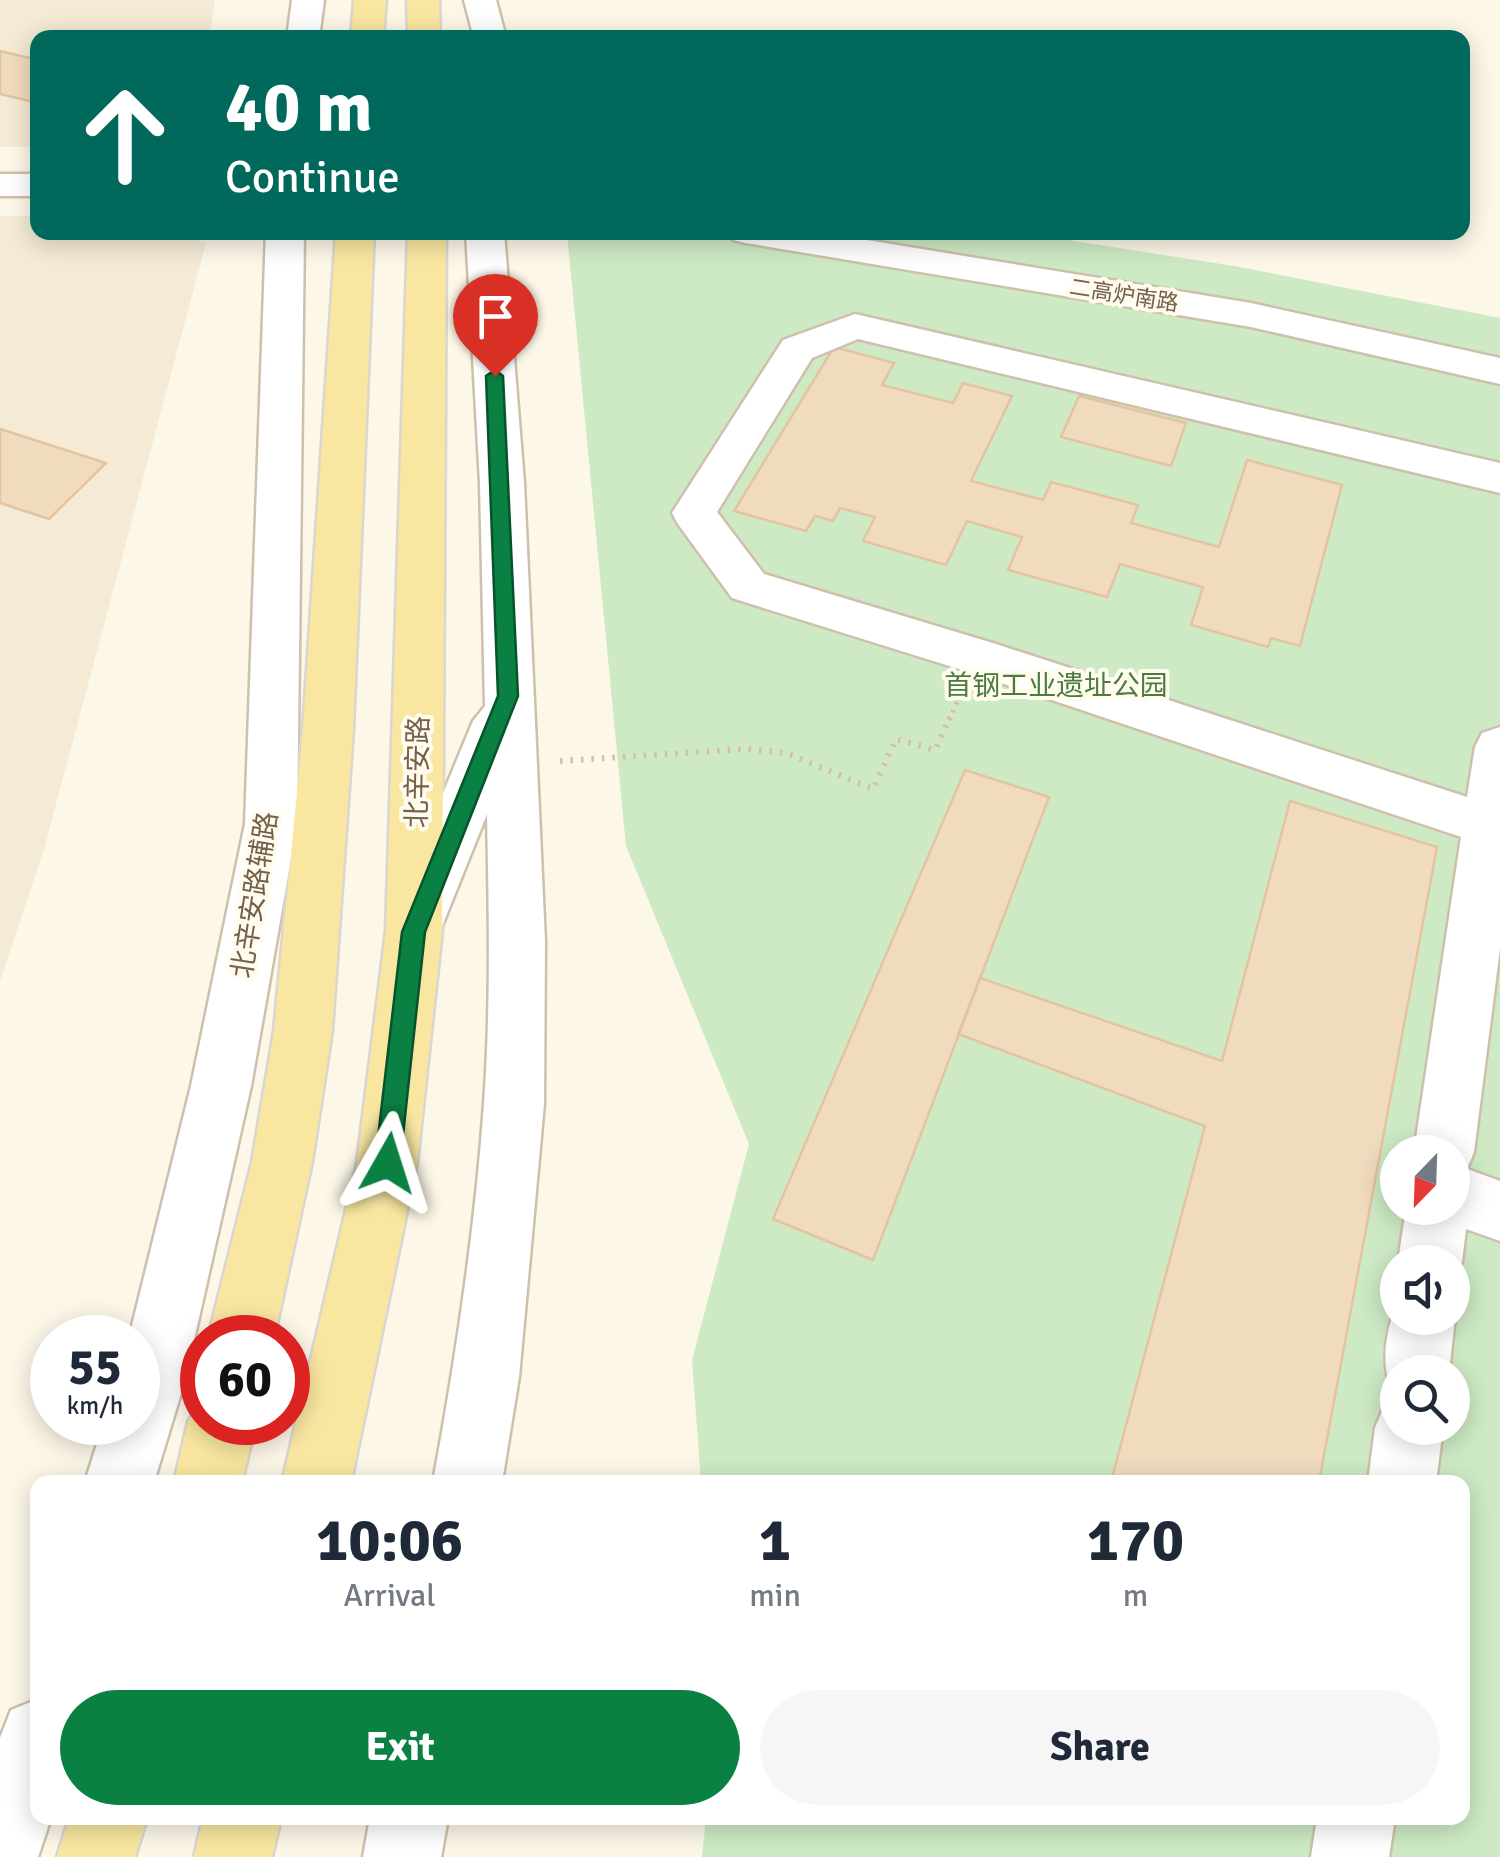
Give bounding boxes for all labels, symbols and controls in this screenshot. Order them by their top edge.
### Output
text: 40 m [225,64,373,150]
icon: ahead [60,70,190,200]
text: Continue [225,150,400,205]
street label: 二高炉南路 [1068,273,1180,317]
pin [453,274,538,377]
icon: arrive [468,289,523,344]
park label: 首钢工业遗址公园 [944,669,1168,703]
street label: 北辛安路 [400,716,436,828]
street label: 北辛安路辅路 [225,809,285,981]
position arrow [336,1111,440,1215]
north arrow [1380,1135,1470,1225]
map controls [1380,1135,1470,1445]
button: sound [1380,1245,1470,1335]
speed limit sign: 60 [180,1315,310,1445]
text: 55 [68,1337,122,1399]
button: search [1380,1355,1470,1445]
text: km/h [67,1390,123,1421]
text: 10:06 [316,1504,463,1578]
text: 1 [759,1504,791,1578]
text: 170 [1087,1504,1184,1578]
text: Arrival [344,1576,436,1615]
text: min [749,1576,801,1615]
text: m [1123,1576,1148,1615]
button: Exit [60,1690,740,1805]
button: Share [760,1690,1440,1805]

